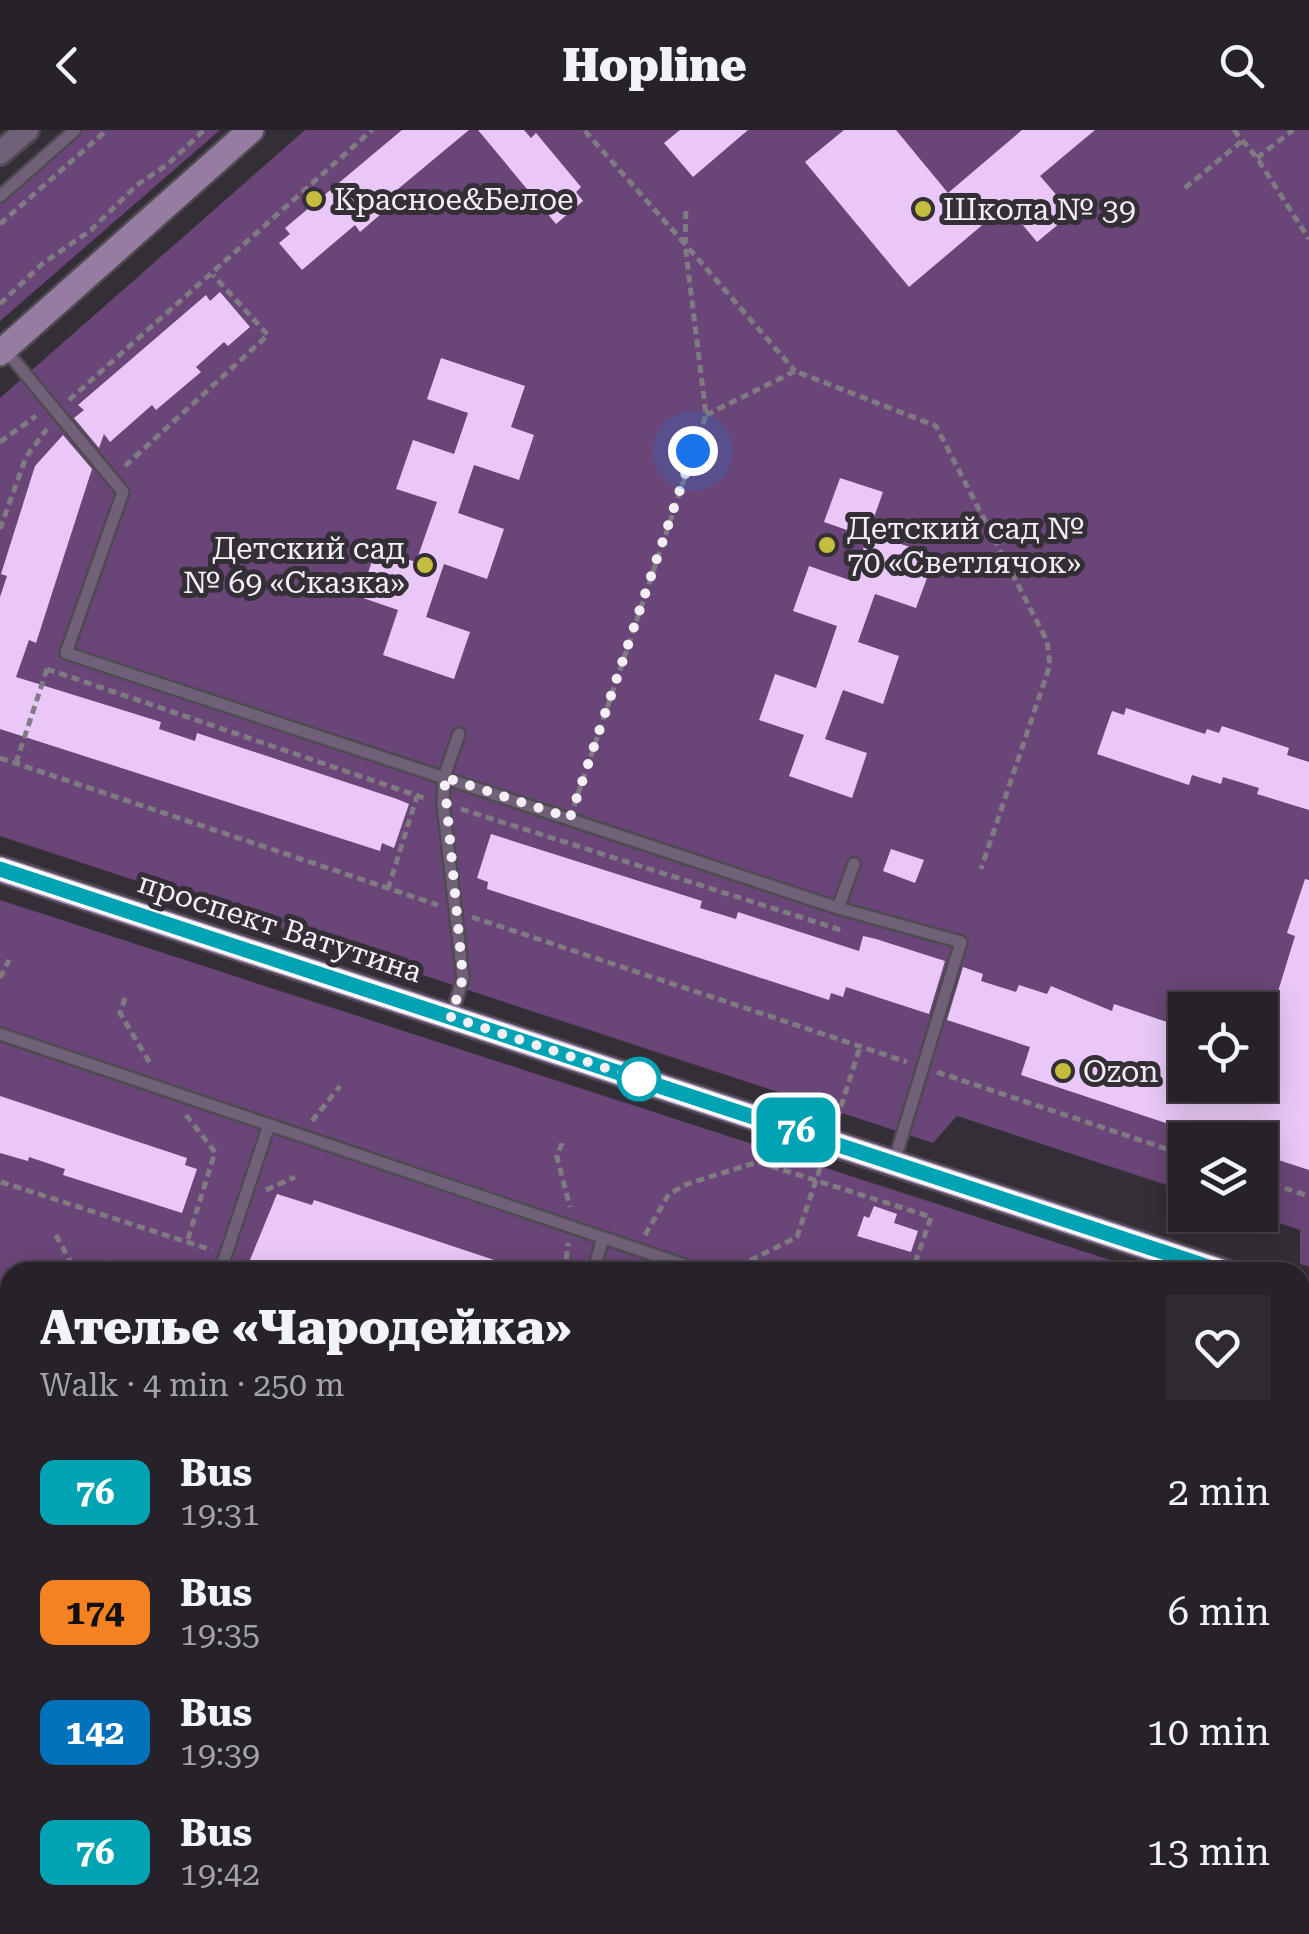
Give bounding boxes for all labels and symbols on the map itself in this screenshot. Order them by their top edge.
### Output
place label: Красное&Белое [334,182,574,217]
marker: Красное&Белое [303,188,325,210]
place label: Школа № 39 [943,192,1136,227]
marker: Школа № 39 [912,198,934,220]
your location [668,426,718,476]
place label: Детский сад № 70 «Светлячок» [847,511,1085,580]
place label: Детский сад № 69 «Сказка» [183,531,405,600]
marker: Детский сад № 70 «Светлячок» [816,534,838,556]
marker: Детский сад № 69 «Сказка» [414,554,436,576]
street label: проспект Ватутина [134,865,426,989]
place label: Ozon [1083,1054,1159,1089]
unlabelled marker [618,1058,660,1100]
marker: Ozon [1052,1060,1074,1082]
line badge: 76 [751,1098,841,1162]

